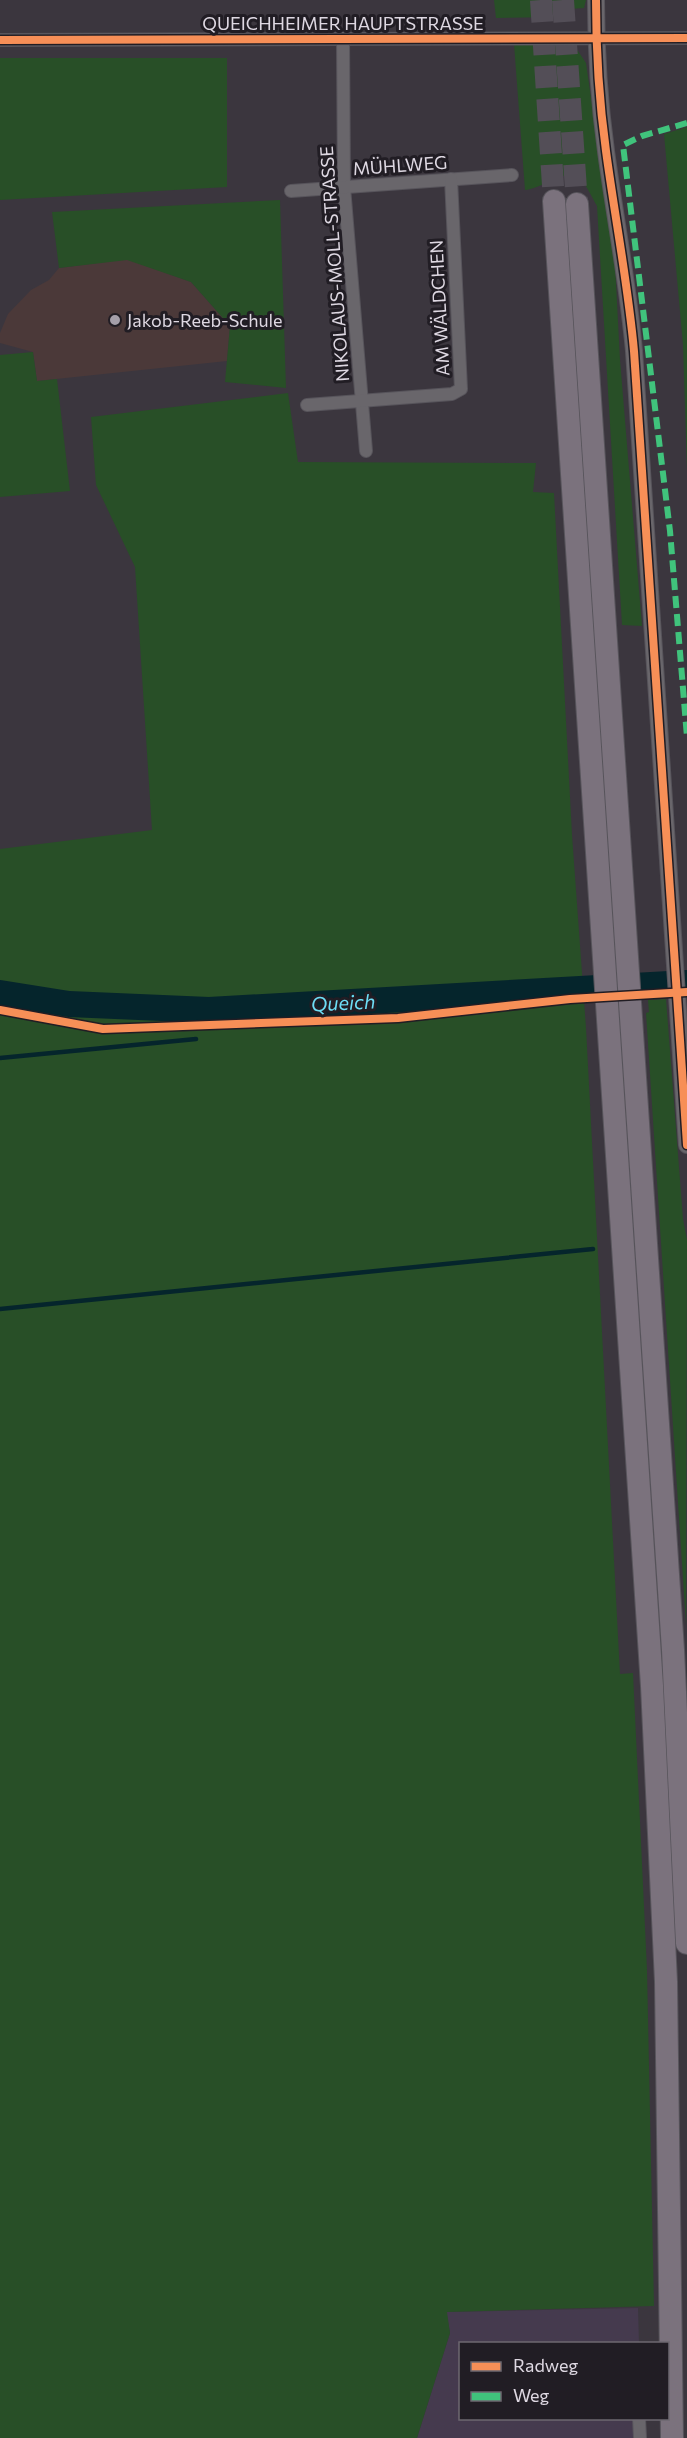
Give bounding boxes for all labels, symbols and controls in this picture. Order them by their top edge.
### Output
street label: QUEICHHEIMER HAUPTSTRASSE [202,12,484,34]
street label: NIKOLAUS-MOLL-STRASSE [315,145,353,383]
street label: MÜHLWEG [352,151,448,179]
street label: AM WÄLDCHEN [424,239,454,377]
place label: Jakob-Reeb-Schule [127,309,283,331]
marker: Jakob-Reeb-Schule [108,313,122,327]
water label: Queich [310,988,376,1016]
legend [459,2342,669,2420]
text: Radweg [513,2354,578,2376]
text: Weg [513,2384,550,2406]

